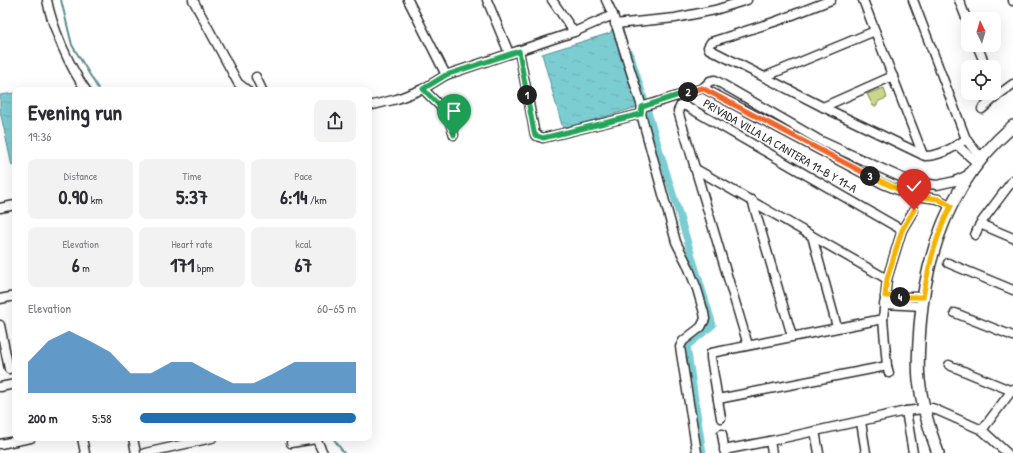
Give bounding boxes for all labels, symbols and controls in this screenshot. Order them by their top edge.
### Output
north arrow [961,12,1001,52]
map controls [961,12,1001,100]
button: locate [961,60,1001,100]
pin: 2 [678,82,698,102]
pin: 1 [517,85,537,105]
text: 2 [685,85,691,99]
text: 1 [525,88,529,102]
pin [437,94,471,135]
street label: PRIVADA VILLA LA CANTERA 11-B Y 11-A [700,94,860,197]
text: Evening run [28,97,122,127]
button: share [314,100,356,142]
icon: arrive [443,100,465,122]
text: 19:36 [28,127,52,145]
pin: 3 [860,166,880,186]
text: Distance [64,169,97,183]
text: Time [182,169,202,183]
text: Pace [294,169,312,183]
text: 3 [868,169,872,183]
pin [897,169,931,210]
icon: check [903,175,925,197]
text: 0.90 [59,183,88,210]
text: 5:37 [176,183,208,210]
text: 6:14 [280,183,307,210]
text: km [88,193,103,207]
text: /km [307,193,327,207]
text: Elevation [62,237,99,251]
text: Heart rate [171,237,213,251]
text: kcal [295,237,311,251]
text: 6 [72,251,80,278]
text: 171 [170,251,195,278]
text: 67 [294,251,312,278]
text: m [80,261,90,275]
text: bpm [195,261,214,275]
pin: 4 [890,287,910,307]
text: 4 [898,290,902,304]
text: Elevation [28,299,71,317]
text: 60–65 m [317,299,356,317]
text: 200 m [28,409,58,427]
text: 5:58 [92,409,112,427]

